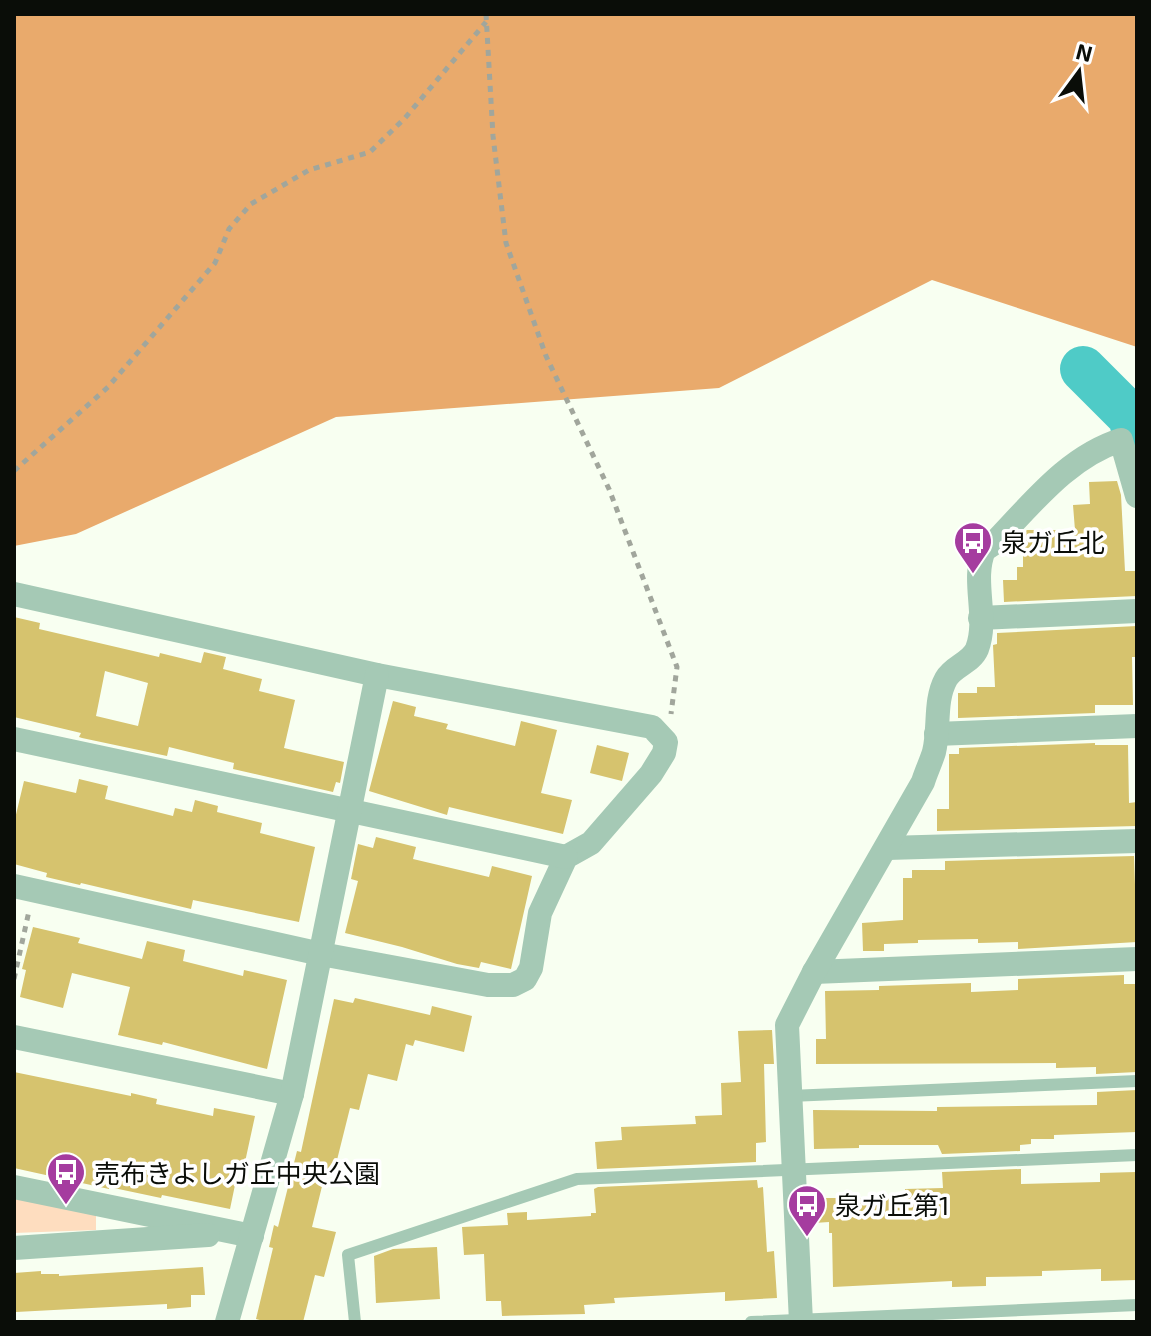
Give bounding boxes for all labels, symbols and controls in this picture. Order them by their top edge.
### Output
north arrow [1039,32,1119,112]
text: N [1073,37,1095,66]
bus stop icon: 泉ガ丘北 [952,520,994,575]
place label: 泉ガ丘北 [1001,526,1105,557]
bus stop icon: 売布きよしガ丘中央公園 [45,1151,87,1206]
place label: 売布きよしガ丘中央公園 [94,1157,380,1188]
bus stop icon: 泉ガ丘第1 [786,1183,828,1238]
place label: 泉ガ丘第1 [835,1189,949,1220]

